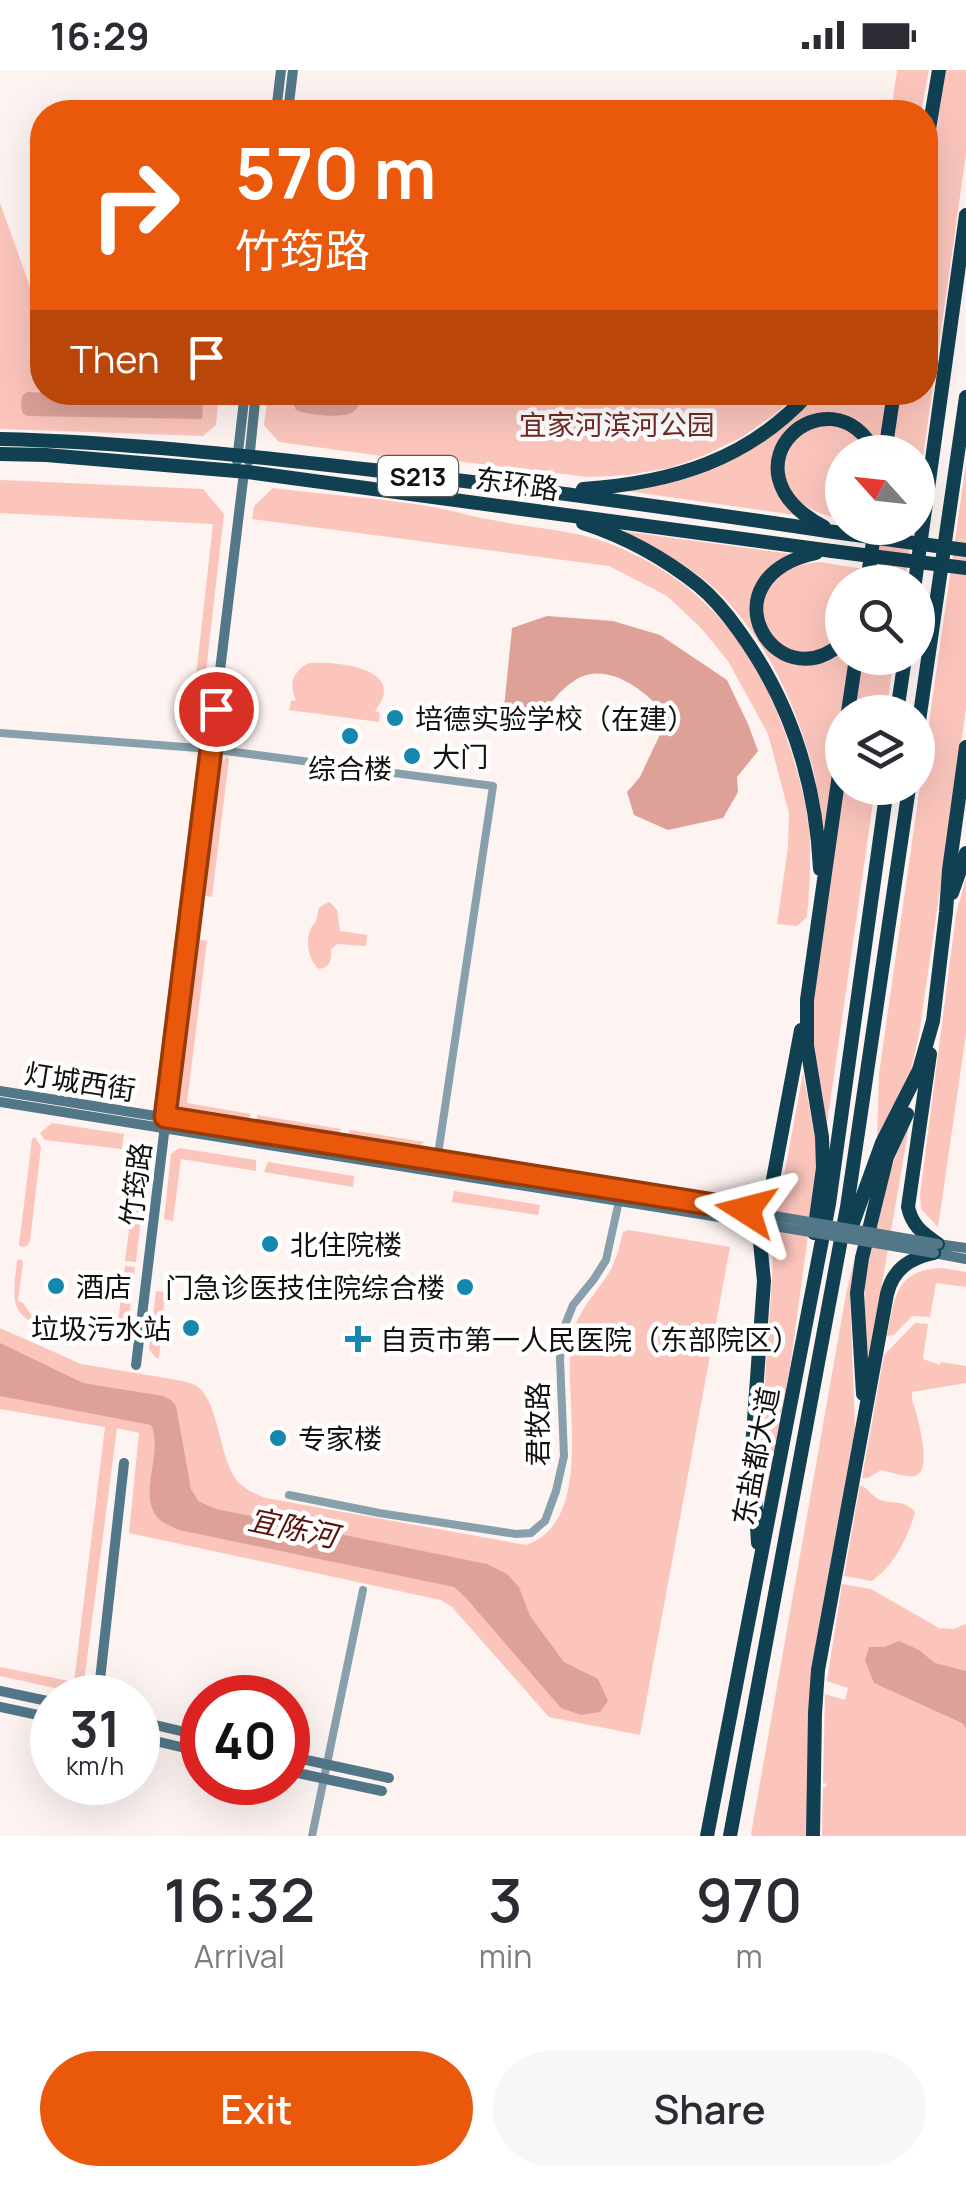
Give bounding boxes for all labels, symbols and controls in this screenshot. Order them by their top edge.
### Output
text: 16:29 [50,9,150,61]
text: 570 m [235,124,436,220]
icon: right [70,140,200,270]
text: 竹筠路 [235,219,370,281]
icon: arrive [179,330,234,385]
text: Then [70,332,159,384]
park label: 宜家河滨河公园 [519,405,715,443]
north arrow [825,435,935,545]
map controls [825,435,935,805]
road number: S213 [378,456,458,496]
street label: 东环路 [473,458,561,508]
button: search [825,565,935,675]
pin [174,667,259,752]
icon: arrive [189,682,244,737]
button: layers [825,695,935,805]
place label: 培德实验学校（在建） [415,699,695,737]
marker: 培德实验学校（在建） [384,707,406,729]
marker: 综合楼 [339,725,361,747]
place label: 大门 [432,737,488,775]
marker: 大门 [401,745,423,767]
place label: 综合楼 [308,749,392,787]
street label: 灯城西街 [22,1053,138,1109]
street label: 竹筠路 [111,1140,159,1228]
position arrow [694,1158,798,1262]
place label: 北住院楼 [290,1225,402,1263]
marker: 北住院楼 [259,1233,281,1255]
place label: 酒店 [76,1267,132,1305]
place label: 门急诊医技住院综合楼 [165,1268,445,1306]
marker: 酒店 [45,1275,67,1297]
marker: 门急诊医技住院综合楼 [454,1276,476,1298]
place label: 垃圾污水站 [31,1309,171,1347]
marker: 垃圾污水站 [180,1317,202,1339]
place label: 自贡市第一人民医院（东部院区） [380,1320,800,1358]
marker: 自贡市第一人民医院（东部院区） [345,1326,371,1352]
street label: 君牧路 [518,1382,556,1466]
street label: 东盐都大道 [723,1384,787,1528]
place label: 专家楼 [298,1419,382,1457]
marker: 专家楼 [267,1427,289,1449]
water label: 宜陈河 [245,1498,346,1557]
speed limit sign: 40 [180,1675,310,1805]
text: 31 [70,1694,120,1762]
text: km/h [66,1748,124,1783]
text: 16:32 [163,1858,315,1940]
text: 3 [488,1858,523,1940]
text: 970 [696,1858,803,1940]
text: Arrival [194,1934,285,1978]
text: min [479,1934,532,1978]
text: m [736,1934,763,1978]
button: Exit [40,2051,473,2166]
button: Share [493,2051,926,2166]

